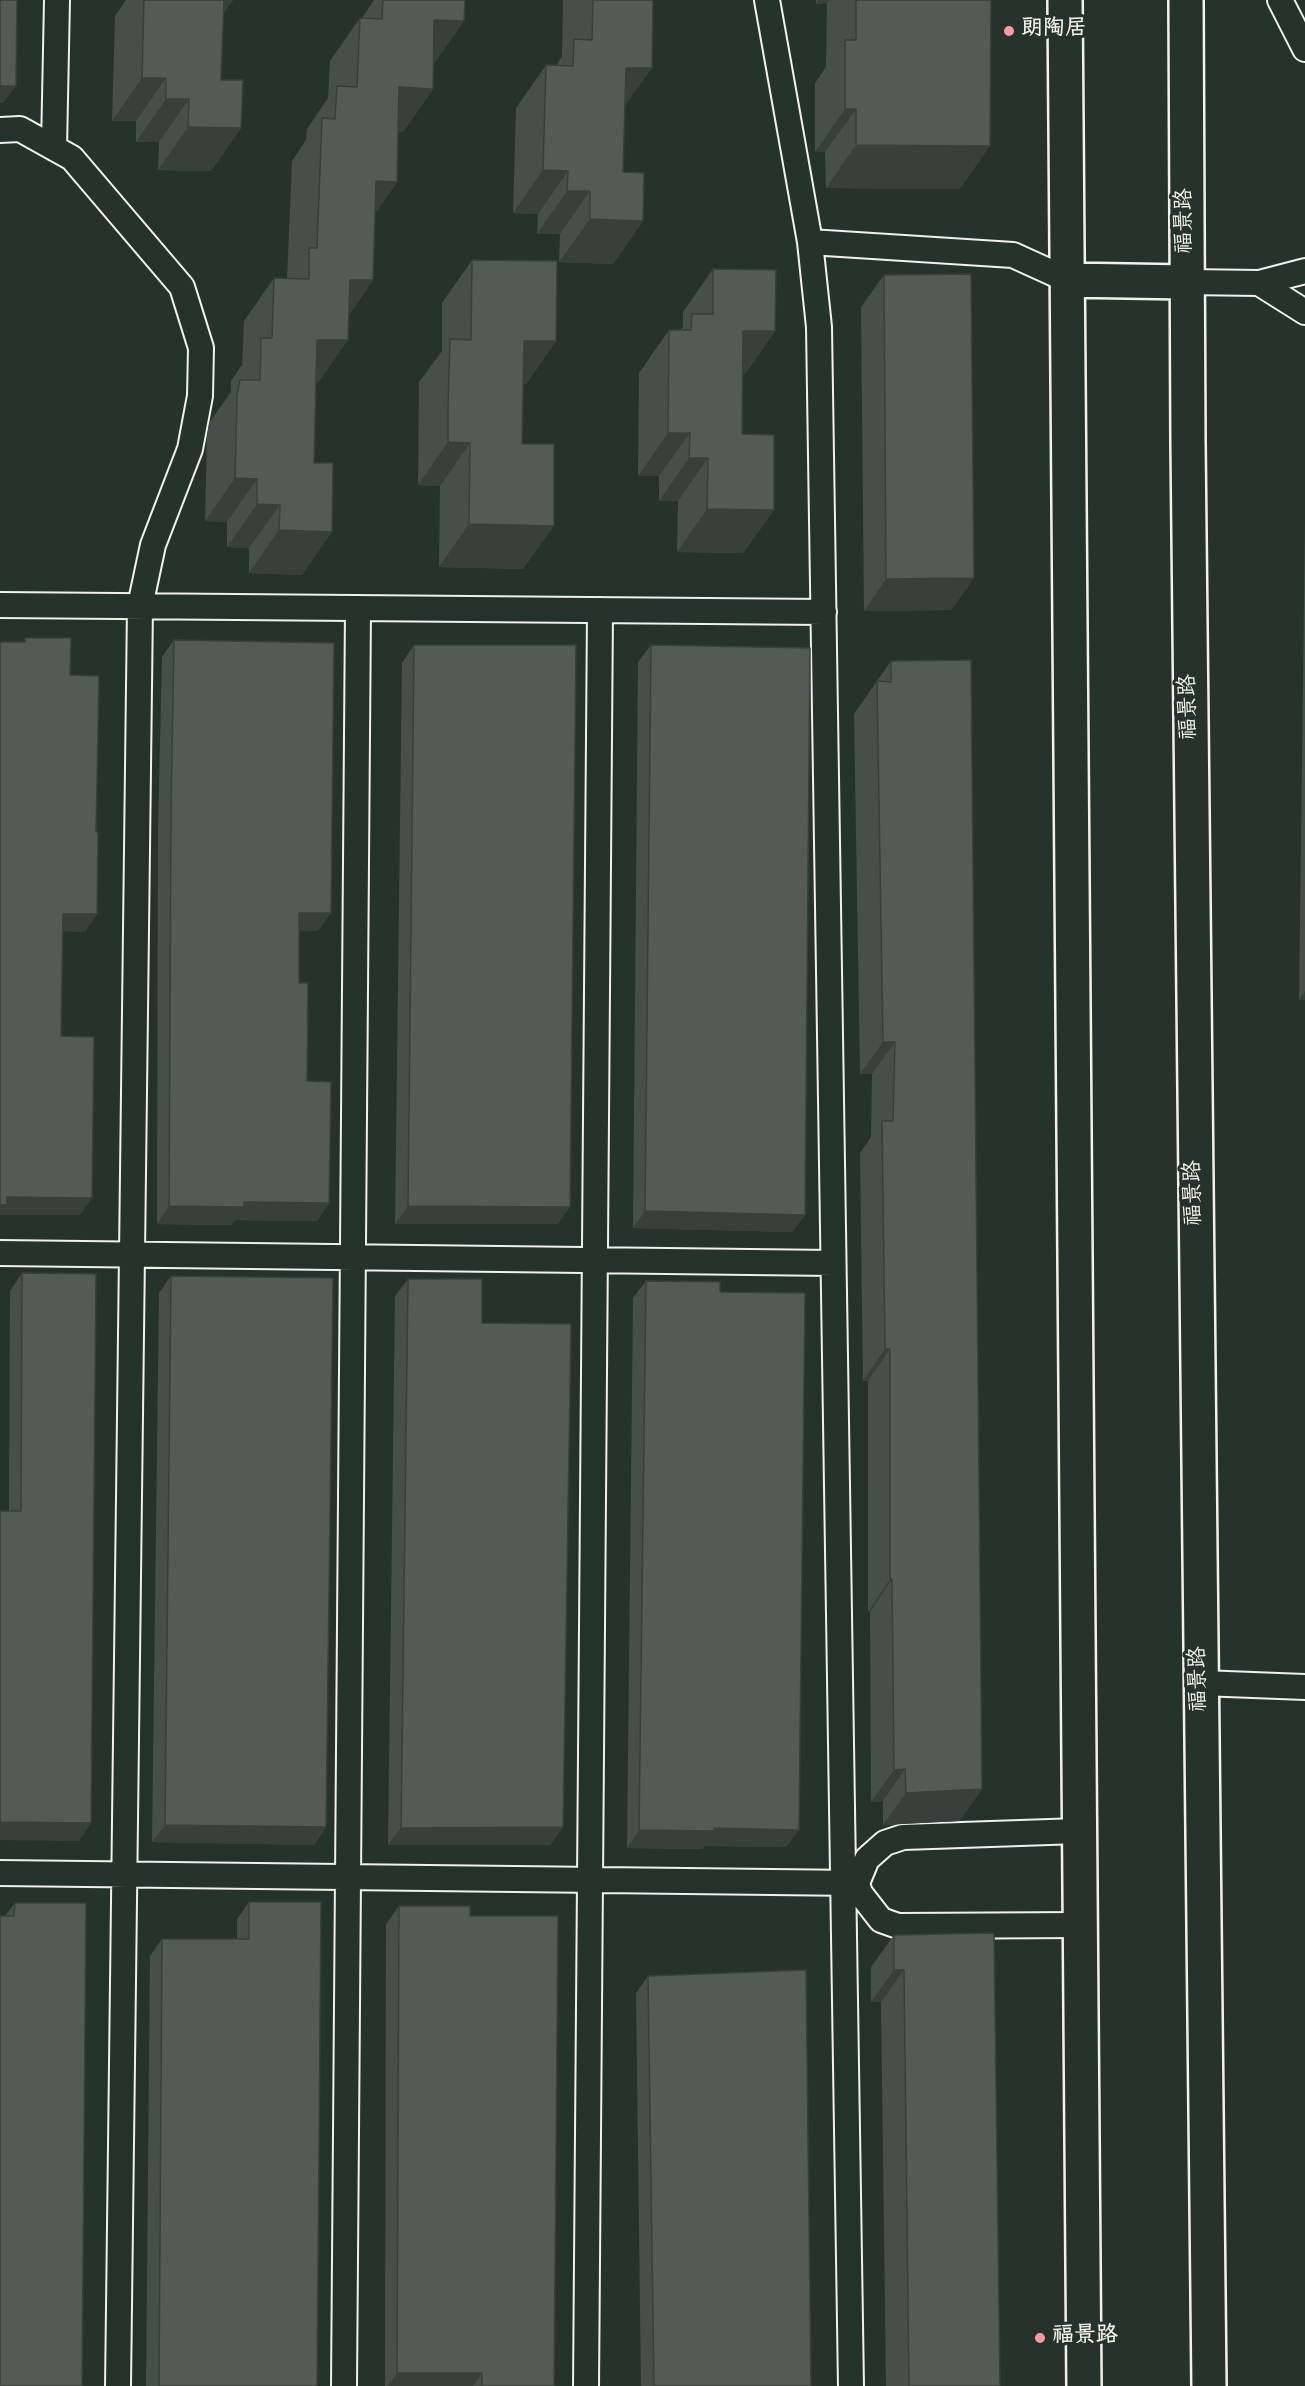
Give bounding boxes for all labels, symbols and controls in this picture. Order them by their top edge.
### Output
place label: 朗陶居 [1021,18,1087,44]
marker: 朗陶居 [1002,24,1016,38]
street label: 福景路 [1174,188,1200,254]
street label: 福景路 [1177,674,1205,740]
street label: 福景路 [1182,1160,1210,1226]
street label: 福景路 [1187,1646,1215,1712]
place label: 福景路 [1052,2325,1118,2351]
marker: 福景路 [1033,2331,1047,2345]

